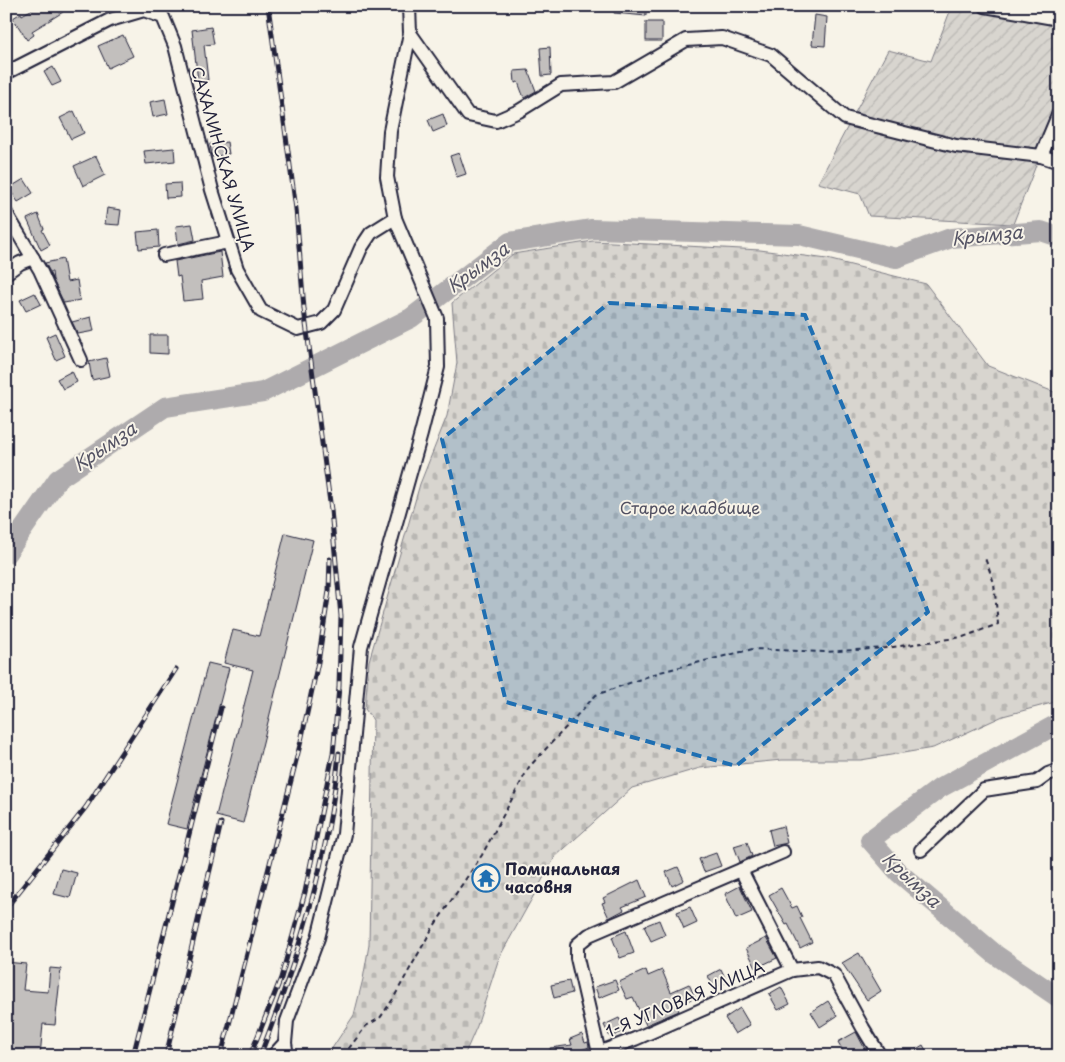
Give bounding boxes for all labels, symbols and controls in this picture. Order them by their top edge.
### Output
street label: САХАЛИНСКАЯ УЛИЦА [186,63,262,254]
water label: Крымза [950,217,1024,252]
water label: Крымза [440,234,514,299]
water label: Крымза [67,414,142,477]
park label: Старое кладбище [620,495,760,519]
water label: Крымза [877,845,948,914]
place label: Поминальная часовня [505,856,620,898]
temple icon: Поминальная часовня [471,863,501,893]
street label: 1-Я УГЛОВАЯ УЛИЦА [601,954,768,1042]

